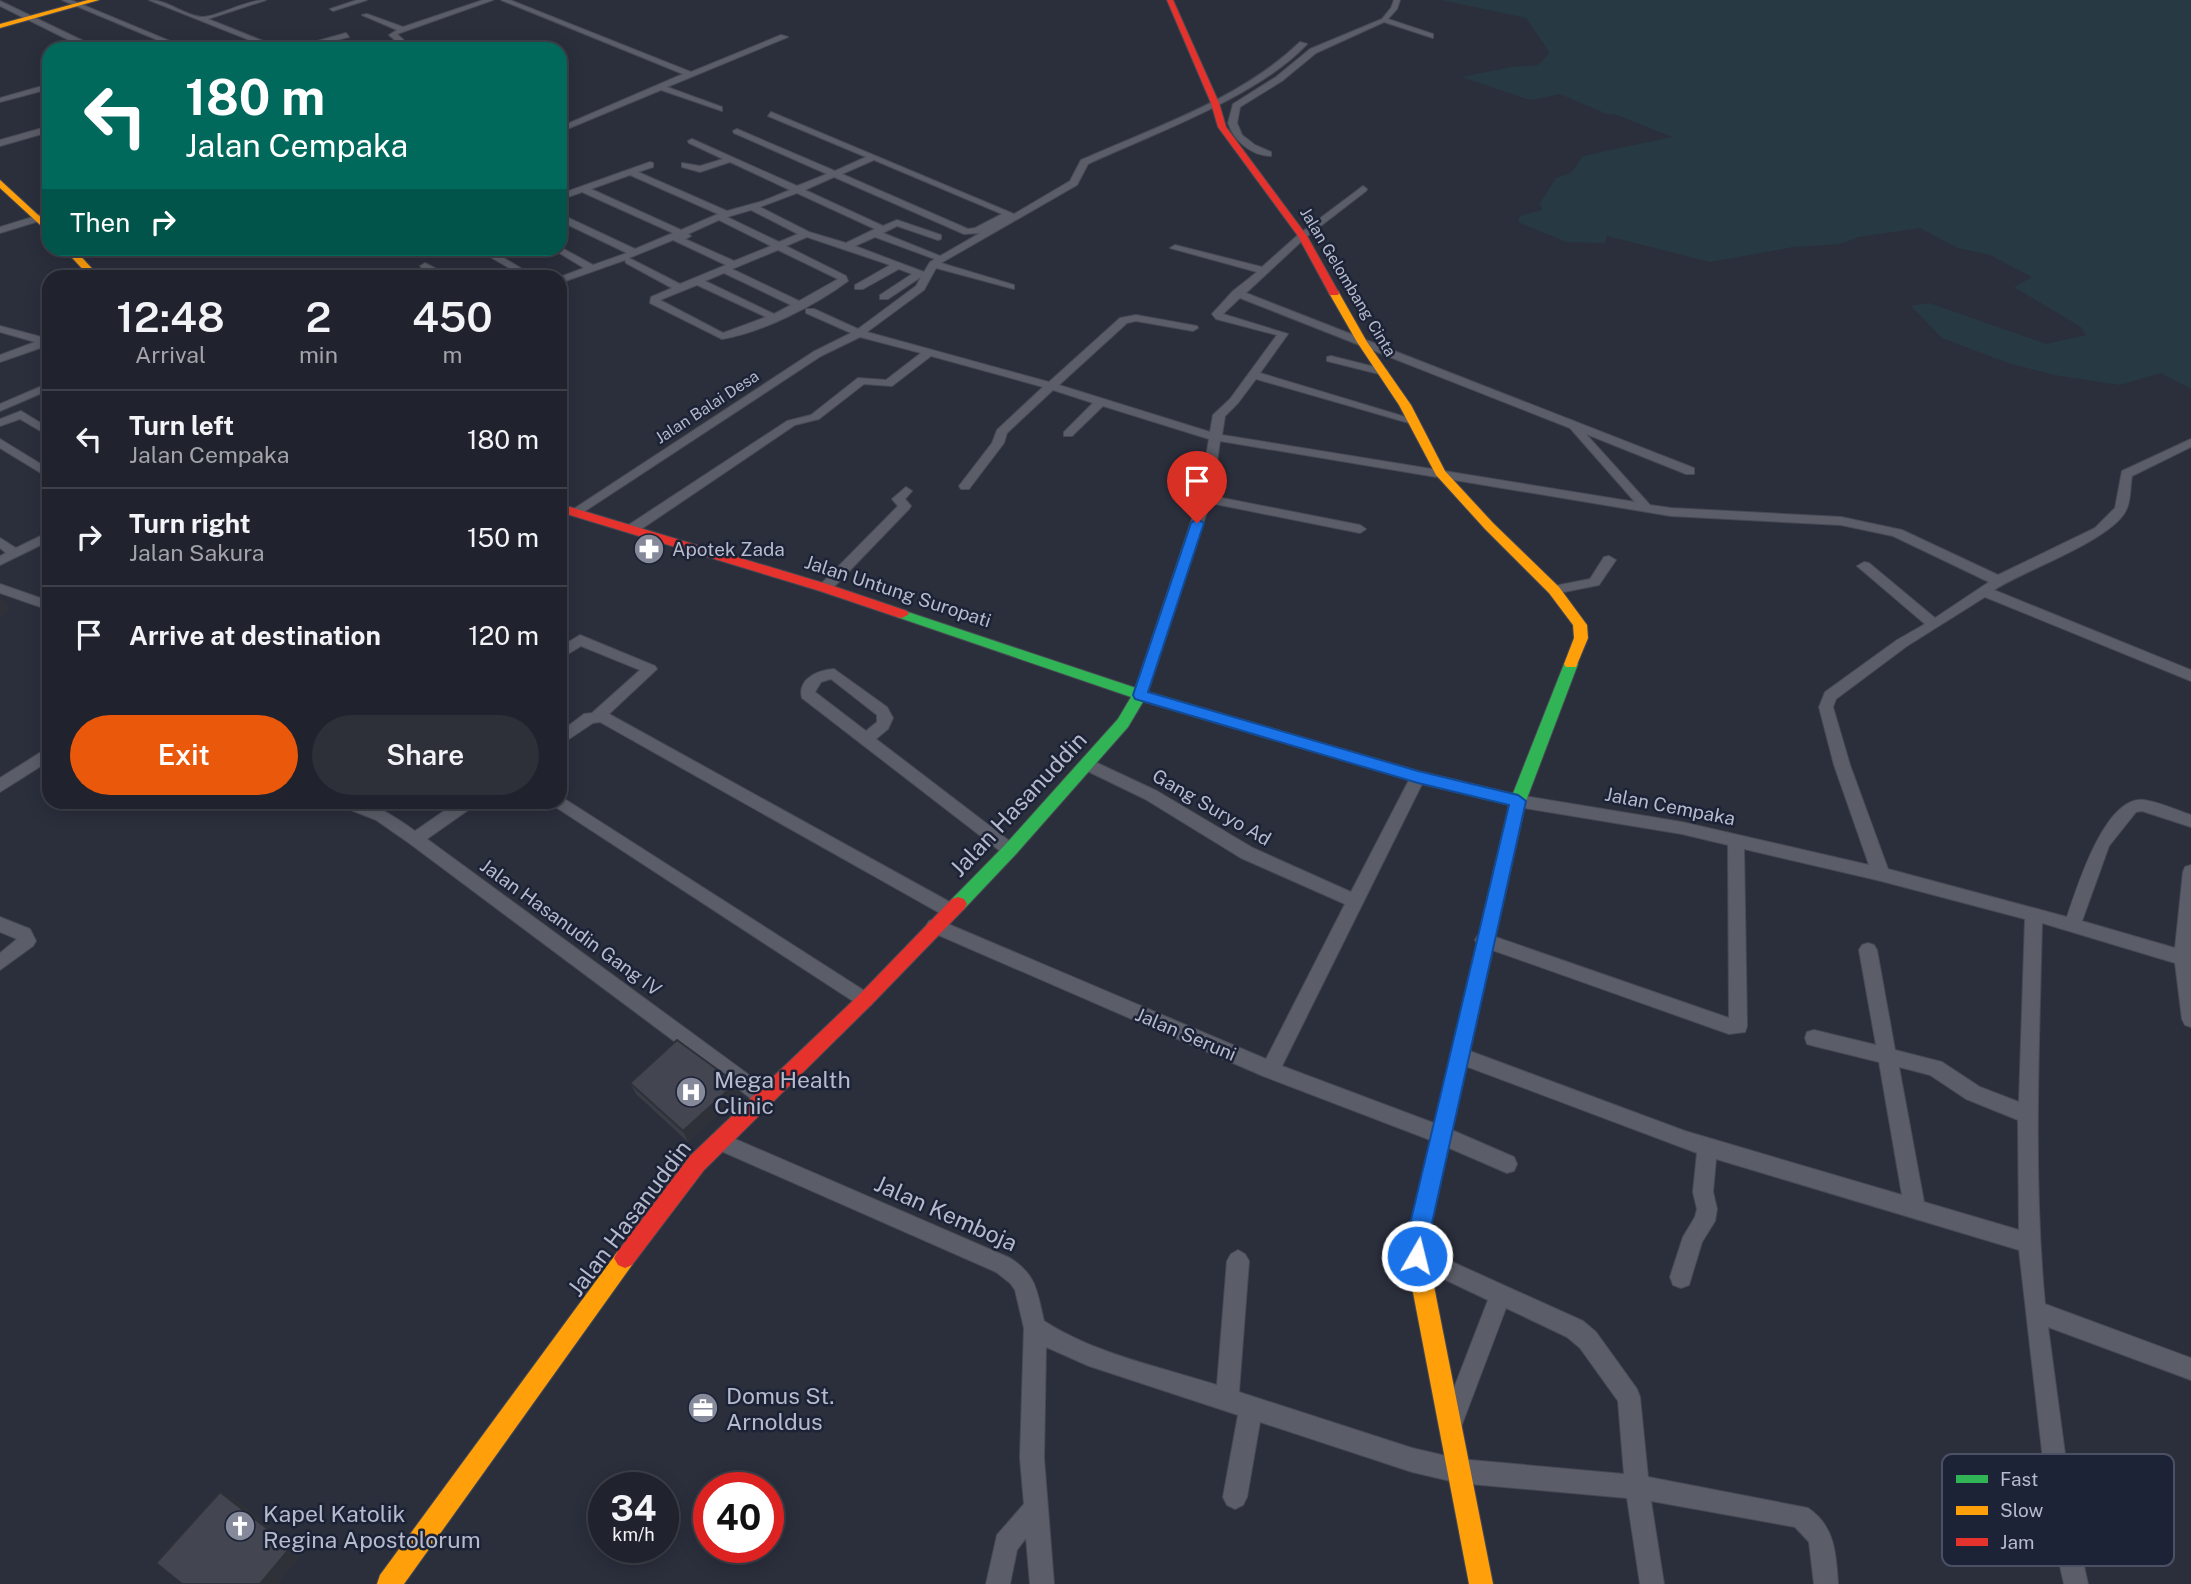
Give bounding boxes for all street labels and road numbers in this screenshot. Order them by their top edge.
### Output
street label: Jalan Gelombang Cinta [1296,204,1400,360]
street label: Jalan Balai Desa [652,366,762,448]
street label: Jalan Untung Suropati [802,550,994,632]
street label: Jalan Hasanuddin [944,726,1092,882]
street label: Gang Suryo Ad [1149,764,1275,850]
street label: Jalan Cempaka [1603,783,1737,829]
street label: Jalan Hasanudin Gang IV [476,854,666,1000]
street label: Jalan Seruni [1132,1003,1240,1065]
street label: Jalan Hasanuddin [562,1135,696,1301]
street label: Jalan Kemboja [870,1169,1022,1257]

